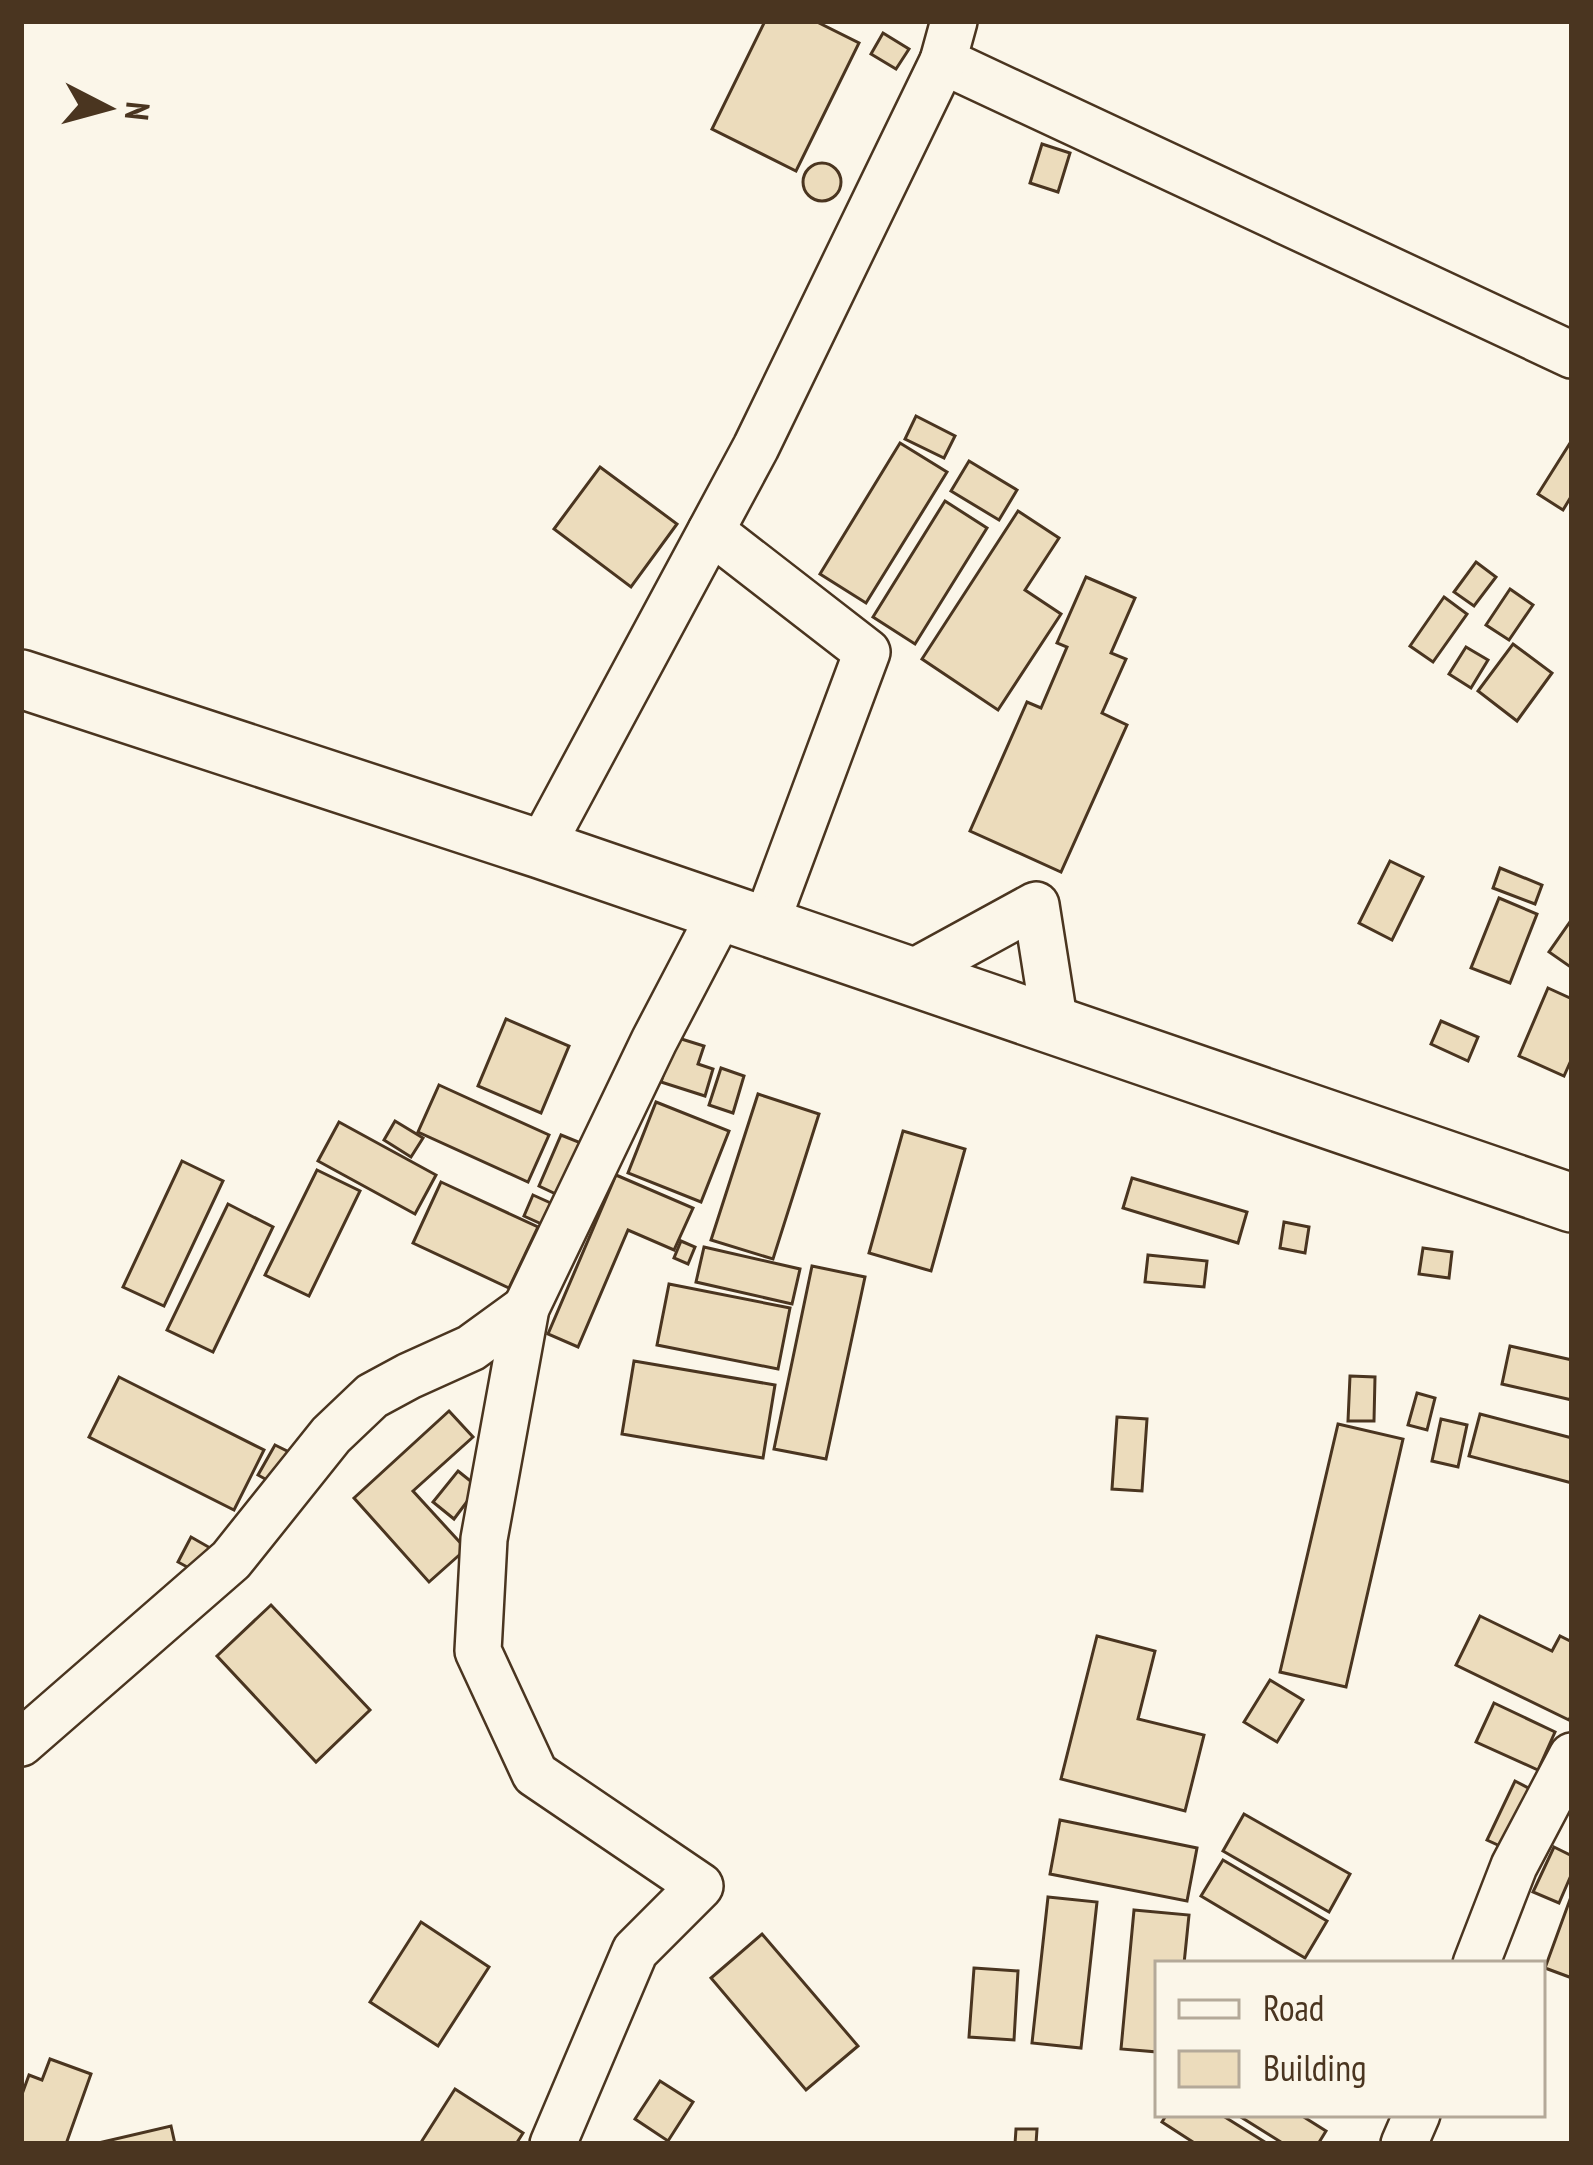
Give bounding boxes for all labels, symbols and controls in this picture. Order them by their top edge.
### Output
north arrow [48,48,168,168]
text: N [116,100,161,122]
legend [1155,1961,1545,2117]
text: Road [1263,1984,1324,2031]
text: Building [1263,2044,1367,2091]

